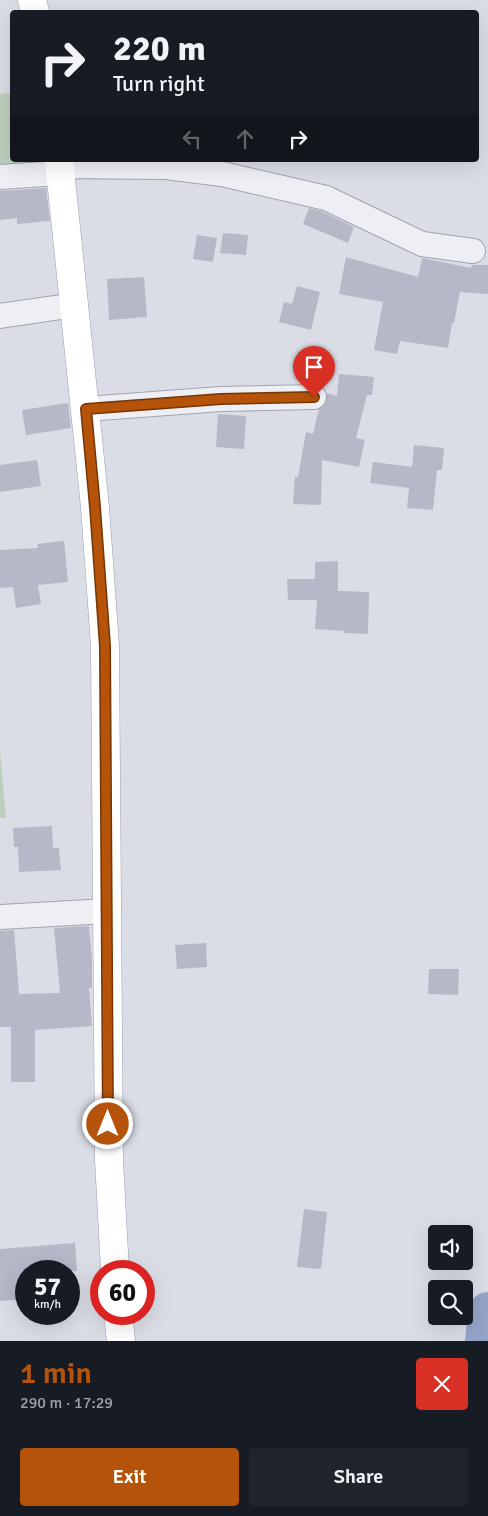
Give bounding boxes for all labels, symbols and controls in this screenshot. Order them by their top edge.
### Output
text: 220 m [113,27,206,70]
icon: right [30,30,95,95]
text: Turn right [113,70,205,97]
icon: left [178,125,206,153]
icon: ahead [231,125,259,153]
icon: right [284,125,312,153]
pin [293,346,335,397]
icon: arrive [300,353,328,381]
position arrow [81,1097,133,1149]
map controls [428,1225,473,1325]
button: sound [428,1225,473,1270]
speed limit sign: 60 [90,1260,155,1325]
text: 57 [34,1271,61,1302]
button: search [428,1280,473,1325]
text: km/h [34,1297,61,1312]
text: 1 min [20,1355,92,1392]
button: close [416,1358,468,1410]
text: 290 m · 17:29 [20,1393,113,1413]
button: Exit [20,1448,239,1506]
button: Share [249,1448,468,1506]

